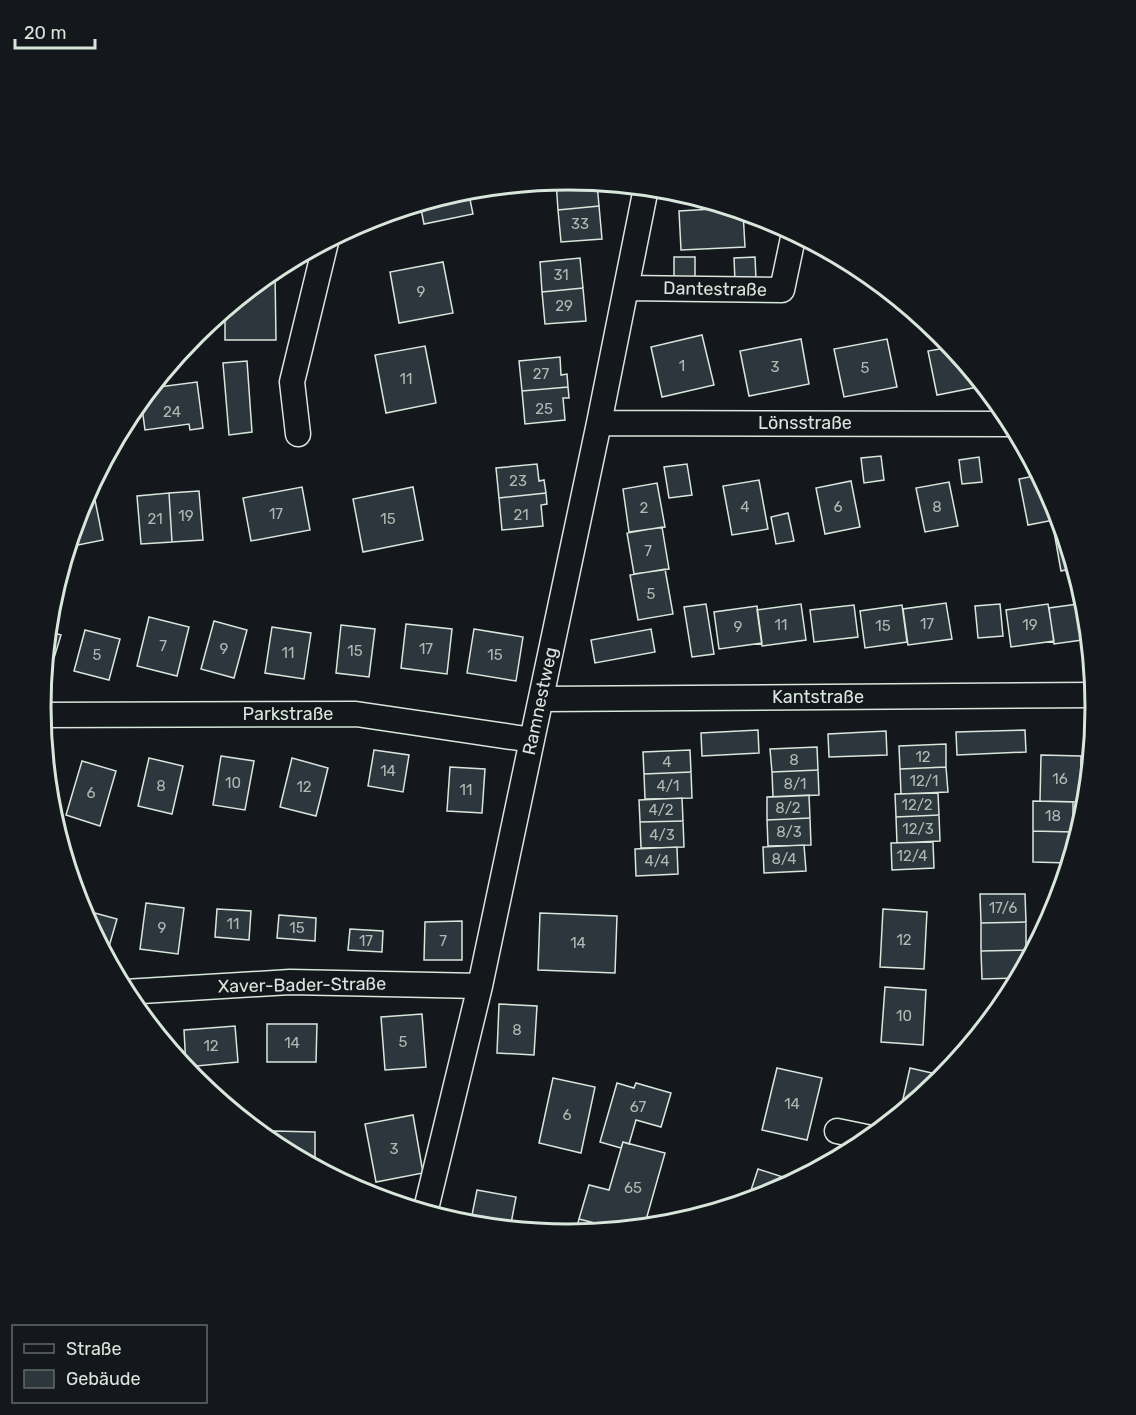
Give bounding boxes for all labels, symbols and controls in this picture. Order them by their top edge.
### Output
scale bar [15,12,94,50]
text: 20 m [24,22,66,44]
house number: 33 [571,215,589,233]
house number: 31 [553,266,569,284]
street label: Dantestraße [663,277,767,301]
house number: 9 [417,283,426,301]
house number: 29 [555,297,573,315]
house number: 1 [679,357,685,375]
house number: 3 [770,358,780,376]
house number: 5 [861,359,870,377]
house number: 27 [533,365,550,383]
house number: 11 [400,370,412,388]
house number: 25 [535,400,553,418]
house number: 24 [163,403,181,421]
street label: Lönsstraße [758,412,852,434]
house number: 23 [509,472,527,490]
house number: 4 [740,498,750,516]
house number: 6 [833,498,843,516]
house number: 8 [932,498,942,516]
house number: 2 [640,499,649,517]
house number: 17 [269,505,283,523]
house number: 21 [513,506,529,524]
house number: 19 [178,507,194,525]
house number: 21 [147,510,163,528]
house number: 15 [380,510,396,528]
house number: 7 [644,542,652,560]
house number: 5 [647,585,656,603]
house number: 17 [920,615,934,633]
house number: 11 [775,616,787,634]
house number: 19 [1022,616,1038,634]
house number: 15 [875,617,891,635]
house number: 9 [734,618,743,636]
house number: 7 [159,637,167,655]
house number: 9 [220,640,229,658]
house number: 17 [419,640,433,658]
house number: 15 [347,642,363,660]
house number: 11 [282,644,294,662]
street label: Ramnestweg [518,645,562,757]
house number: 5 [93,646,102,664]
house number: 15 [487,646,503,664]
street label: Kantstraße [772,686,864,708]
street label: Parkstraße [243,703,333,725]
house number: 12 [915,748,931,766]
house number: 8 [789,751,799,769]
house number: 4 [662,753,672,771]
house number: 14 [380,762,396,780]
house number: 16 [1052,770,1068,788]
house number: 12/1 [910,772,938,790]
house number: 10 [225,774,241,792]
house number: 8/1 [783,775,807,793]
house number: 8 [156,777,166,795]
house number: 4/1 [657,777,679,795]
house number: 12 [296,778,312,796]
house number: 11 [460,781,472,799]
house number: 6 [86,784,96,802]
house number: 12/2 [901,796,933,814]
house number: 8/2 [775,799,801,817]
house number: 4/2 [648,801,674,819]
house number: 18 [1045,807,1061,825]
house number: 12/3 [902,820,934,838]
house number: 8/3 [776,823,802,841]
house number: 4/3 [649,826,675,844]
house number: 12/4 [897,847,927,865]
house number: 8/4 [771,850,797,868]
house number: 4/4 [645,852,670,870]
house number: 17/6 [989,899,1017,917]
house number: 11 [227,915,239,933]
house number: 9 [158,919,167,937]
house number: 15 [289,919,305,937]
house number: 12 [896,931,912,949]
house number: 17 [359,932,373,950]
house number: 7 [439,932,447,950]
house number: 14 [570,934,586,952]
street label: Xaver-Bader-Straße [218,973,386,997]
house number: 10 [896,1007,912,1025]
house number: 8 [512,1021,522,1039]
house number: 5 [399,1033,408,1051]
house number: 14 [284,1034,300,1052]
house number: 12 [203,1037,219,1055]
house number: 14 [784,1095,800,1113]
house number: 67 [630,1098,646,1116]
house number: 6 [562,1106,572,1124]
house number: 3 [389,1140,399,1158]
house number: 65 [624,1179,642,1197]
legend [12,1325,207,1403]
text: Straße [66,1338,122,1360]
text: Gebäude [66,1368,141,1390]

